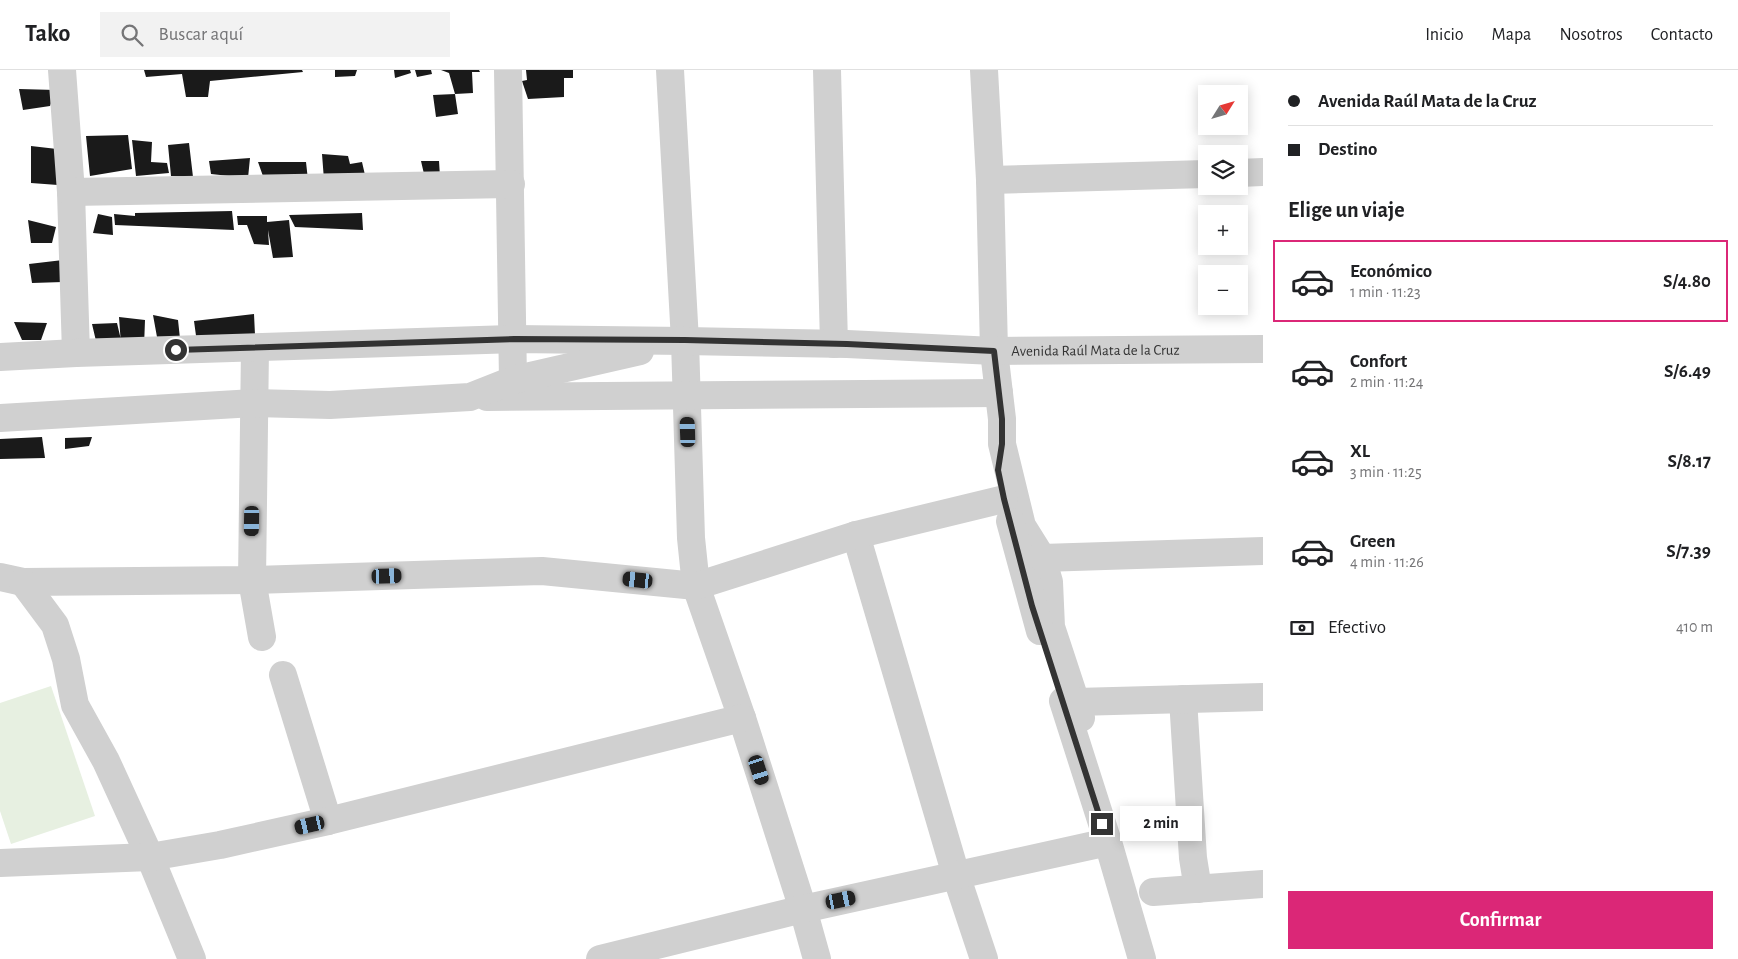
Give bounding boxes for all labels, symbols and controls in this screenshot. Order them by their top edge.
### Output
search box [100,12,450,57]
icon: search [118,21,146,49]
text: Tako [25,22,70,46]
text: Buscar aquí [158,25,243,44]
text: Inicio [1425,26,1464,44]
text: Mapa [1492,26,1531,44]
text: Nosotros [1559,26,1623,44]
text: Contacto [1651,26,1713,44]
north arrow [1198,85,1248,135]
map controls [1198,85,1248,315]
text: Avenida Raúl Mata de la Cruz [1318,92,1537,111]
text: Destino [1318,140,1377,159]
button: layers [1198,145,1248,195]
text: Elige un viaje [1288,199,1405,221]
button: + [1198,205,1248,255]
icon: car [1290,259,1335,304]
text: Económico [1350,262,1432,281]
button: − [1198,265,1248,315]
text: S/4.80 [1663,272,1711,291]
text: 1 min · 11:23 [1350,284,1421,300]
route start [165,339,187,361]
street label: Avenida Raúl Mata de la Cruz [1011,343,1180,359]
icon: car [1290,349,1335,394]
text: Confort [1350,352,1407,371]
text: S/6.49 [1664,362,1711,381]
text: 2 min · 11:24 [1350,374,1423,390]
car [679,417,696,447]
icon: car [1290,439,1335,484]
text: XL [1350,442,1370,461]
text: S/8.17 [1667,452,1711,471]
text: 3 min · 11:25 [1350,464,1422,480]
car [244,506,259,536]
icon: car [1290,529,1335,574]
text: Green [1350,532,1396,551]
text: S/7.39 [1666,542,1711,561]
text: 4 min · 11:26 [1350,554,1424,570]
car [371,568,402,584]
car [622,571,653,589]
icon: cash [1288,614,1316,642]
text: Efectivo [1328,618,1386,637]
text: 410 m [1676,619,1713,635]
car [747,753,770,787]
callout: 2 min [1120,806,1202,842]
route end [1091,813,1113,835]
car [293,814,326,836]
text: 2 min [1143,815,1179,831]
car [824,890,857,910]
button: Confirmar [1288,891,1713,949]

